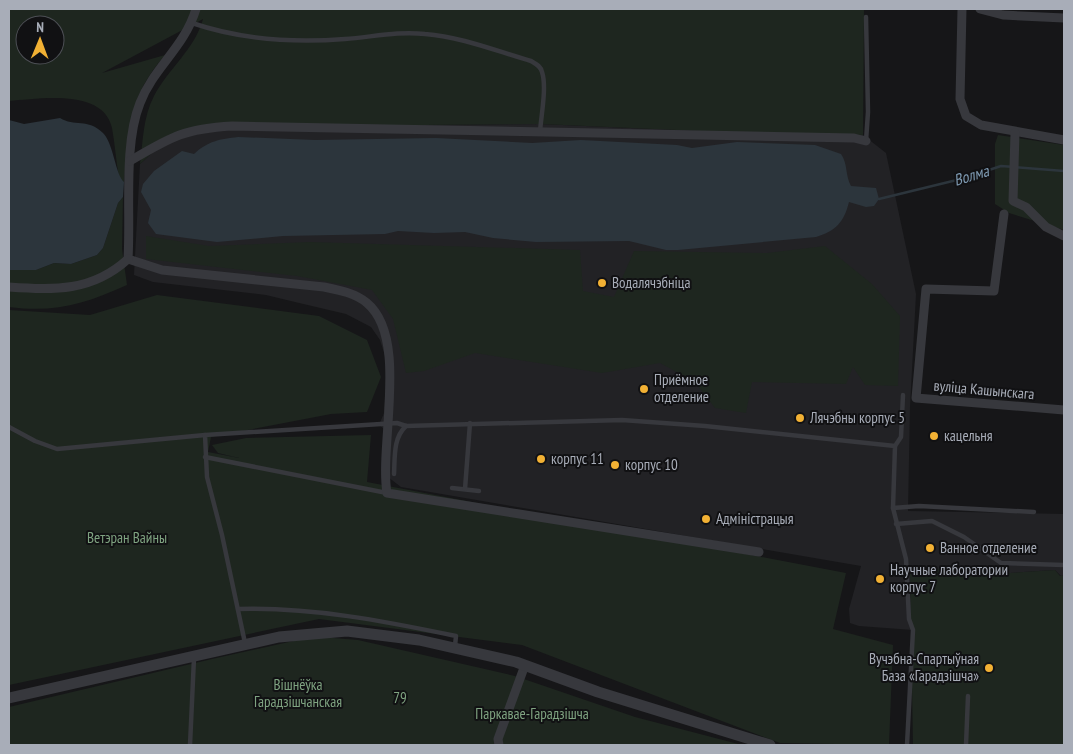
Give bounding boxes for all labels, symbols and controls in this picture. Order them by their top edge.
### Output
north arrow [15,15,65,65]
text: N [36,18,44,36]
water label: Волма [951,160,993,190]
place label: Водалячэбніца [612,273,690,292]
marker: Водалячэбніца [596,277,608,289]
place label: Приёмное отделение [654,370,709,406]
street label: вуліца Кашынскага [933,376,1035,403]
marker: Приёмное отделение [638,383,650,395]
place label: Лячэбны корпус 5 [809,408,905,427]
marker: Лячэбны корпус 5 [794,412,806,424]
place label: кацельня [944,426,993,445]
marker: кацельня [928,430,940,442]
place label: корпус 11 [551,449,604,468]
marker: корпус 11 [535,453,547,465]
place label: корпус 10 [625,455,678,474]
marker: корпус 10 [609,459,621,471]
place label: Адміністрацыя [716,509,794,528]
marker: Адміністрацыя [700,513,712,525]
park label: Ветэран Вайны [87,528,167,547]
place label: Ванное отделение [940,538,1037,557]
marker: Ванное отделение [924,542,936,554]
place label: Научные лаборатории корпус 7 [890,560,1008,596]
marker: Научные лаборатории корпус 7 [874,573,886,585]
place label: Вучэбна-Спартыўная База «Гарадзішча» [869,649,979,685]
marker: Вучэбна-Спартыўная База «Гарадзішча» [983,662,995,674]
park label: Вішнёўка Гарадзішчанская [254,675,342,711]
park label: 79 [393,688,407,707]
park label: Паркавае-Гарадзішча [475,704,589,723]

